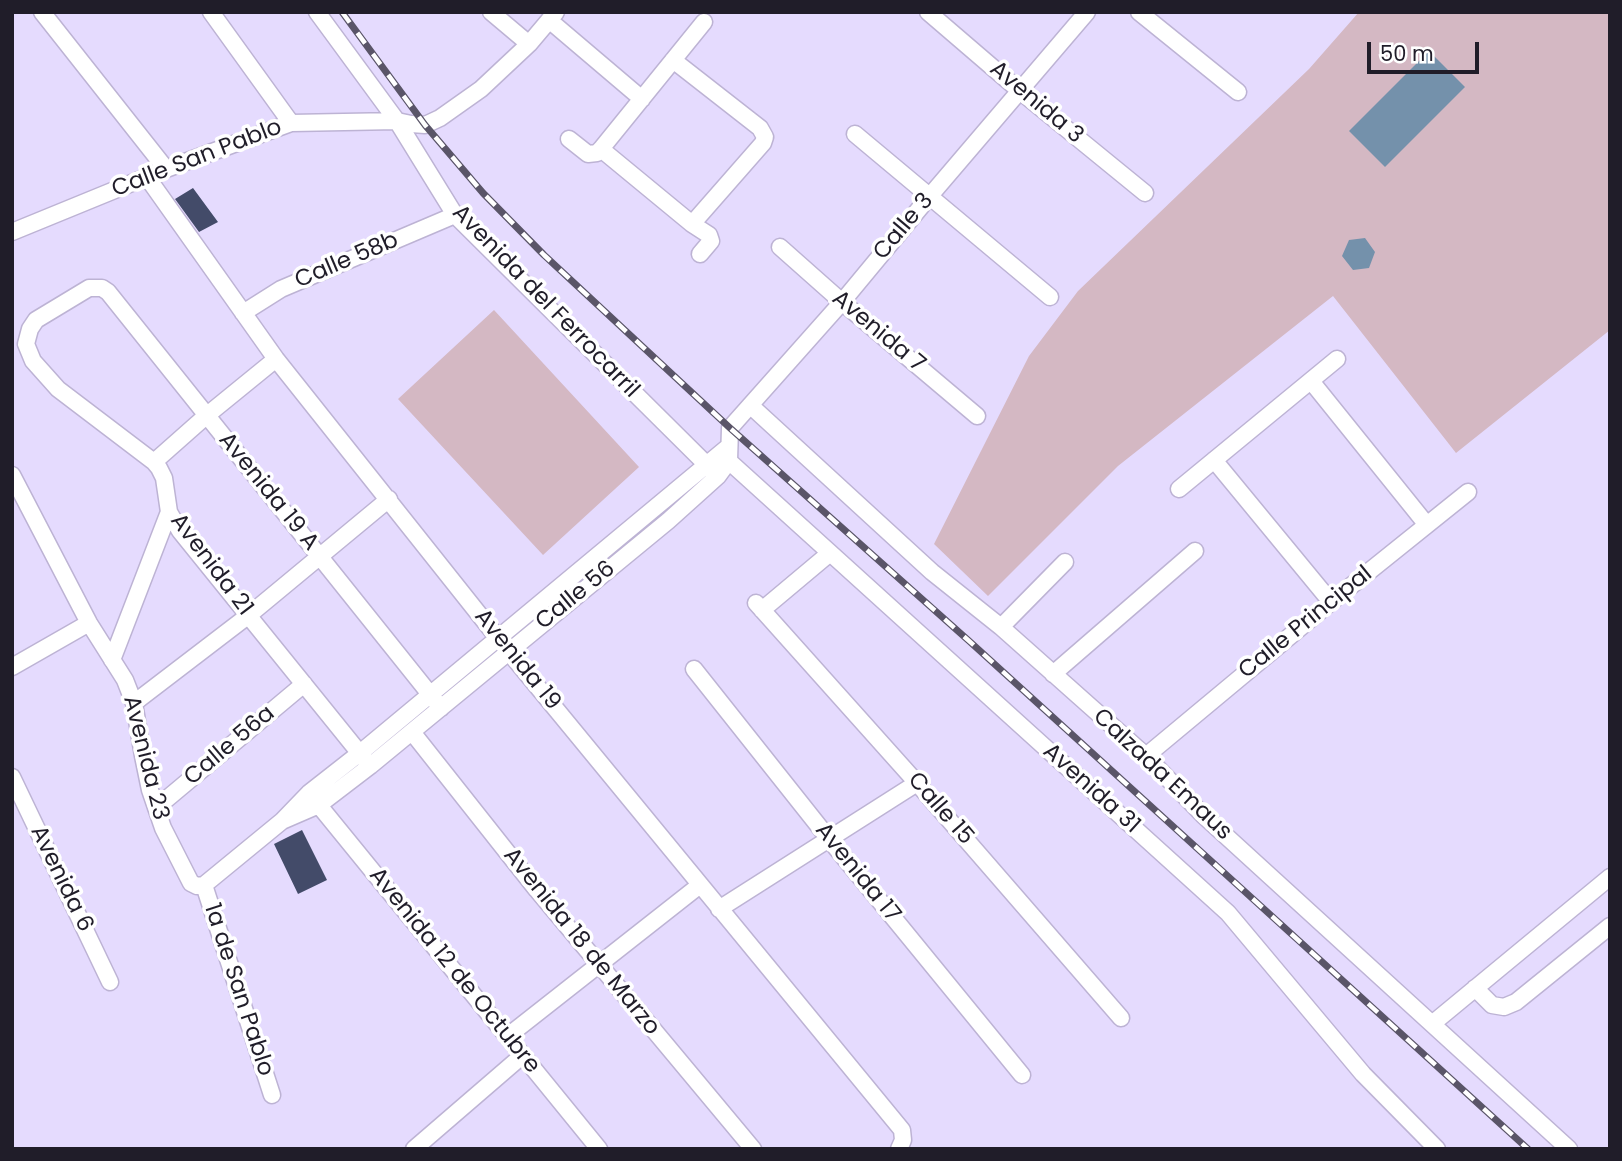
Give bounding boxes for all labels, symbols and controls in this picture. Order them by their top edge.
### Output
scale bar [1370,28,1482,72]
text: 50 m [1380,39,1434,68]
street label: Avenida 3 [984,56,1088,150]
street label: Calle San Pablo [108,114,286,204]
street label: Calle 3 [868,188,940,266]
street label: Avenida del Ferrocarril [446,200,644,404]
street label: Calle 58b [291,227,403,295]
street label: Avenida 7 [826,285,930,379]
street label: Avenida 19 A [212,427,324,557]
street label: Avenida 21 [164,508,258,622]
street label: Calle 56 [531,556,621,636]
street label: Calle Principal [1234,561,1378,685]
street label: Avenida 19 [468,604,566,716]
street label: Avenida 23 [116,693,174,823]
street label: Calle 56a [179,700,281,792]
street label: Calzada Emaus [1087,704,1237,846]
street label: Avenida 31 [1037,738,1145,840]
street label: Calle 15 [901,767,979,851]
street label: Avenida 17 [808,818,906,928]
street label: Avenida 6 [23,821,99,937]
street label: Avenida 18 de Marzo [497,843,665,1041]
street label: Avenida 12 de Octubre [363,863,545,1079]
street label: 1a de San Pablo [197,900,279,1080]

